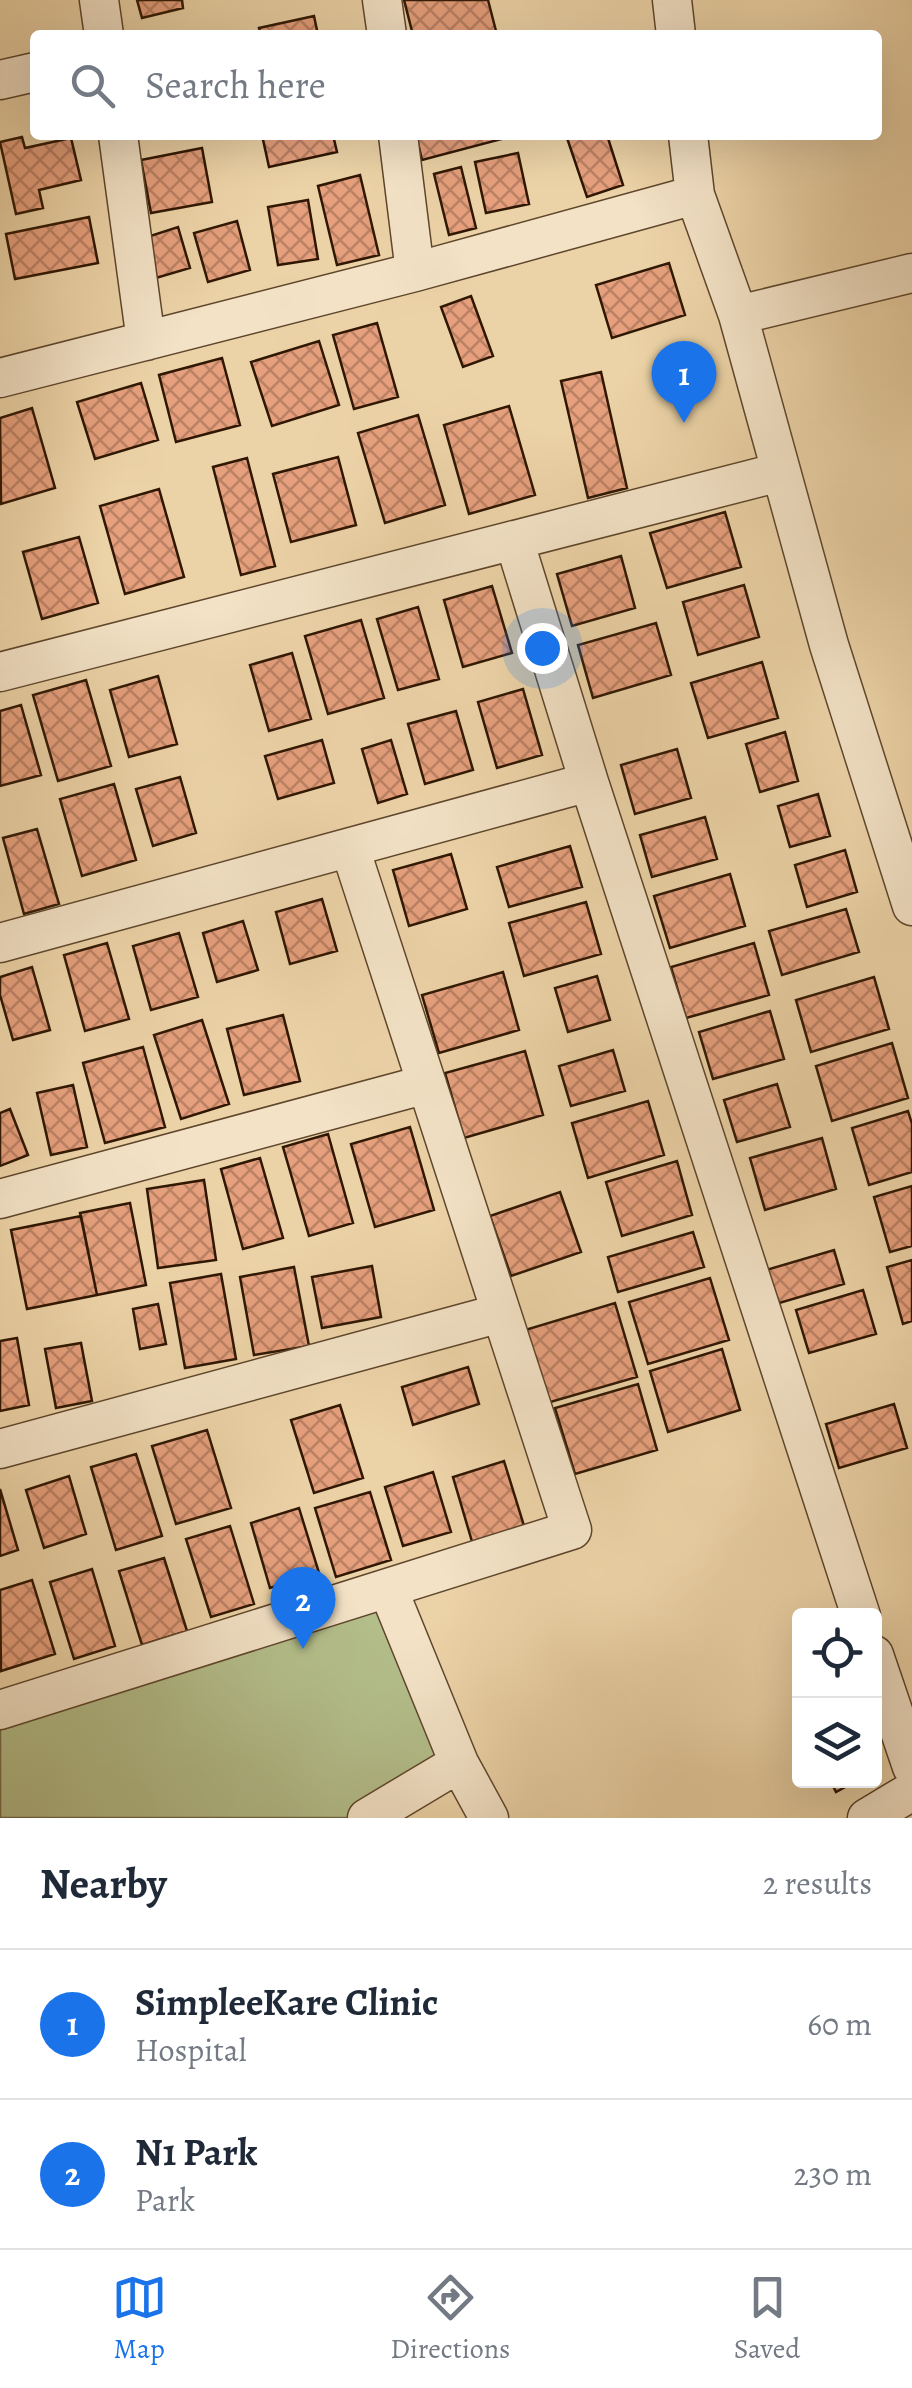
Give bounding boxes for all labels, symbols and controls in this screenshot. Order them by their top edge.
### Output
search box [30,30,882,140]
icon: search [65,58,120,113]
text: Search here [145,59,326,111]
pin: 1 [652,340,716,423]
your location [517,623,568,674]
pin: 2 [270,1566,336,1649]
map controls [792,1608,882,1788]
button: locate [792,1608,882,1698]
button: layers [792,1698,882,1788]
text: Nearby [40,1855,167,1912]
text: 2 results [763,1861,872,1905]
text: SimpleeKare Clinic [135,1976,438,2028]
text: 1 [67,2002,78,2046]
text: 60 m [807,2002,872,2046]
text: Hospital [135,2028,247,2072]
text: N1 Park [135,2126,257,2178]
text: 2 [65,2152,80,2196]
text: 230 m [793,2152,872,2196]
text: Park [135,2178,195,2222]
tab: Map [112,2270,167,2368]
tab: Directions [390,2270,510,2368]
tab: Saved [734,2270,800,2368]

